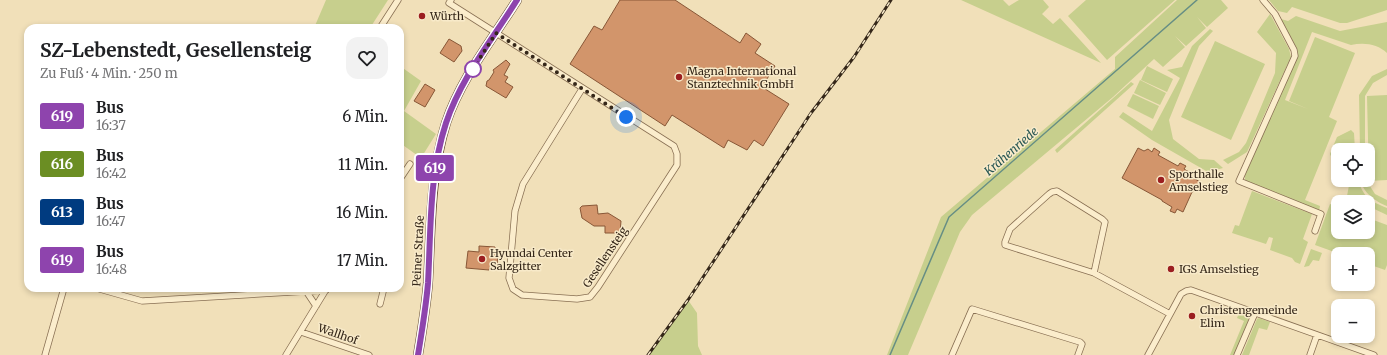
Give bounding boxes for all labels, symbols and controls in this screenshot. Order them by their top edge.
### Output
place label: Würth [429,9,465,23]
marker: Würth [417,11,427,21]
button: heart [346,37,388,79]
text: SZ-Lebenstedt, Gesellensteig [40,38,311,62]
unlabelled marker [464,60,482,78]
place label: Magna International Stanztechnik GmbH [687,64,797,91]
text: Zu Fuß · 4 Min. · 250 m [40,65,178,82]
marker: Magna International Stanztechnik GmbH [674,72,684,82]
text: Bus [96,98,124,117]
text: 619 [51,107,73,125]
text: 6 Min. [342,107,388,126]
your location [616,107,636,127]
text: 16:37 [96,117,126,134]
water label: Krähenriede [980,123,1041,179]
map controls [1331,143,1375,343]
button: locate [1331,143,1375,187]
text: Bus [96,146,124,165]
text: 616 [51,155,73,173]
text: 11 Min. [338,155,388,174]
line badge: 619 [412,155,458,181]
text: 619 [424,159,446,177]
text: 16:42 [96,165,126,182]
place label: Sporthalle Amselstieg [1168,167,1228,194]
marker: Sporthalle Amselstieg [1156,175,1166,185]
text: Bus [96,194,124,213]
button: layers [1331,195,1375,239]
text: 613 [51,203,73,221]
text: 16 Min. [336,203,388,222]
text: 16:47 [96,213,125,230]
street label: Peiner Straße [409,215,427,287]
street label: Gesellensteig [580,224,631,290]
text: Bus [96,242,124,261]
place label: Hyundai Center Salzgitter [490,246,573,273]
button: + [1331,247,1375,291]
text: 619 [51,251,73,269]
text: 17 Min. [337,251,388,270]
marker: Hyundai Center Salzgitter [477,254,487,264]
text: 16:48 [96,261,127,278]
place label: IGS Amselstieg [1179,262,1259,276]
marker: IGS Amselstieg [1166,264,1176,274]
button: − [1331,299,1375,343]
place label: Christengemeinde Elim [1200,303,1298,330]
marker: Christengemeinde Elim [1187,311,1197,321]
street label: Wallhof [315,320,360,348]

